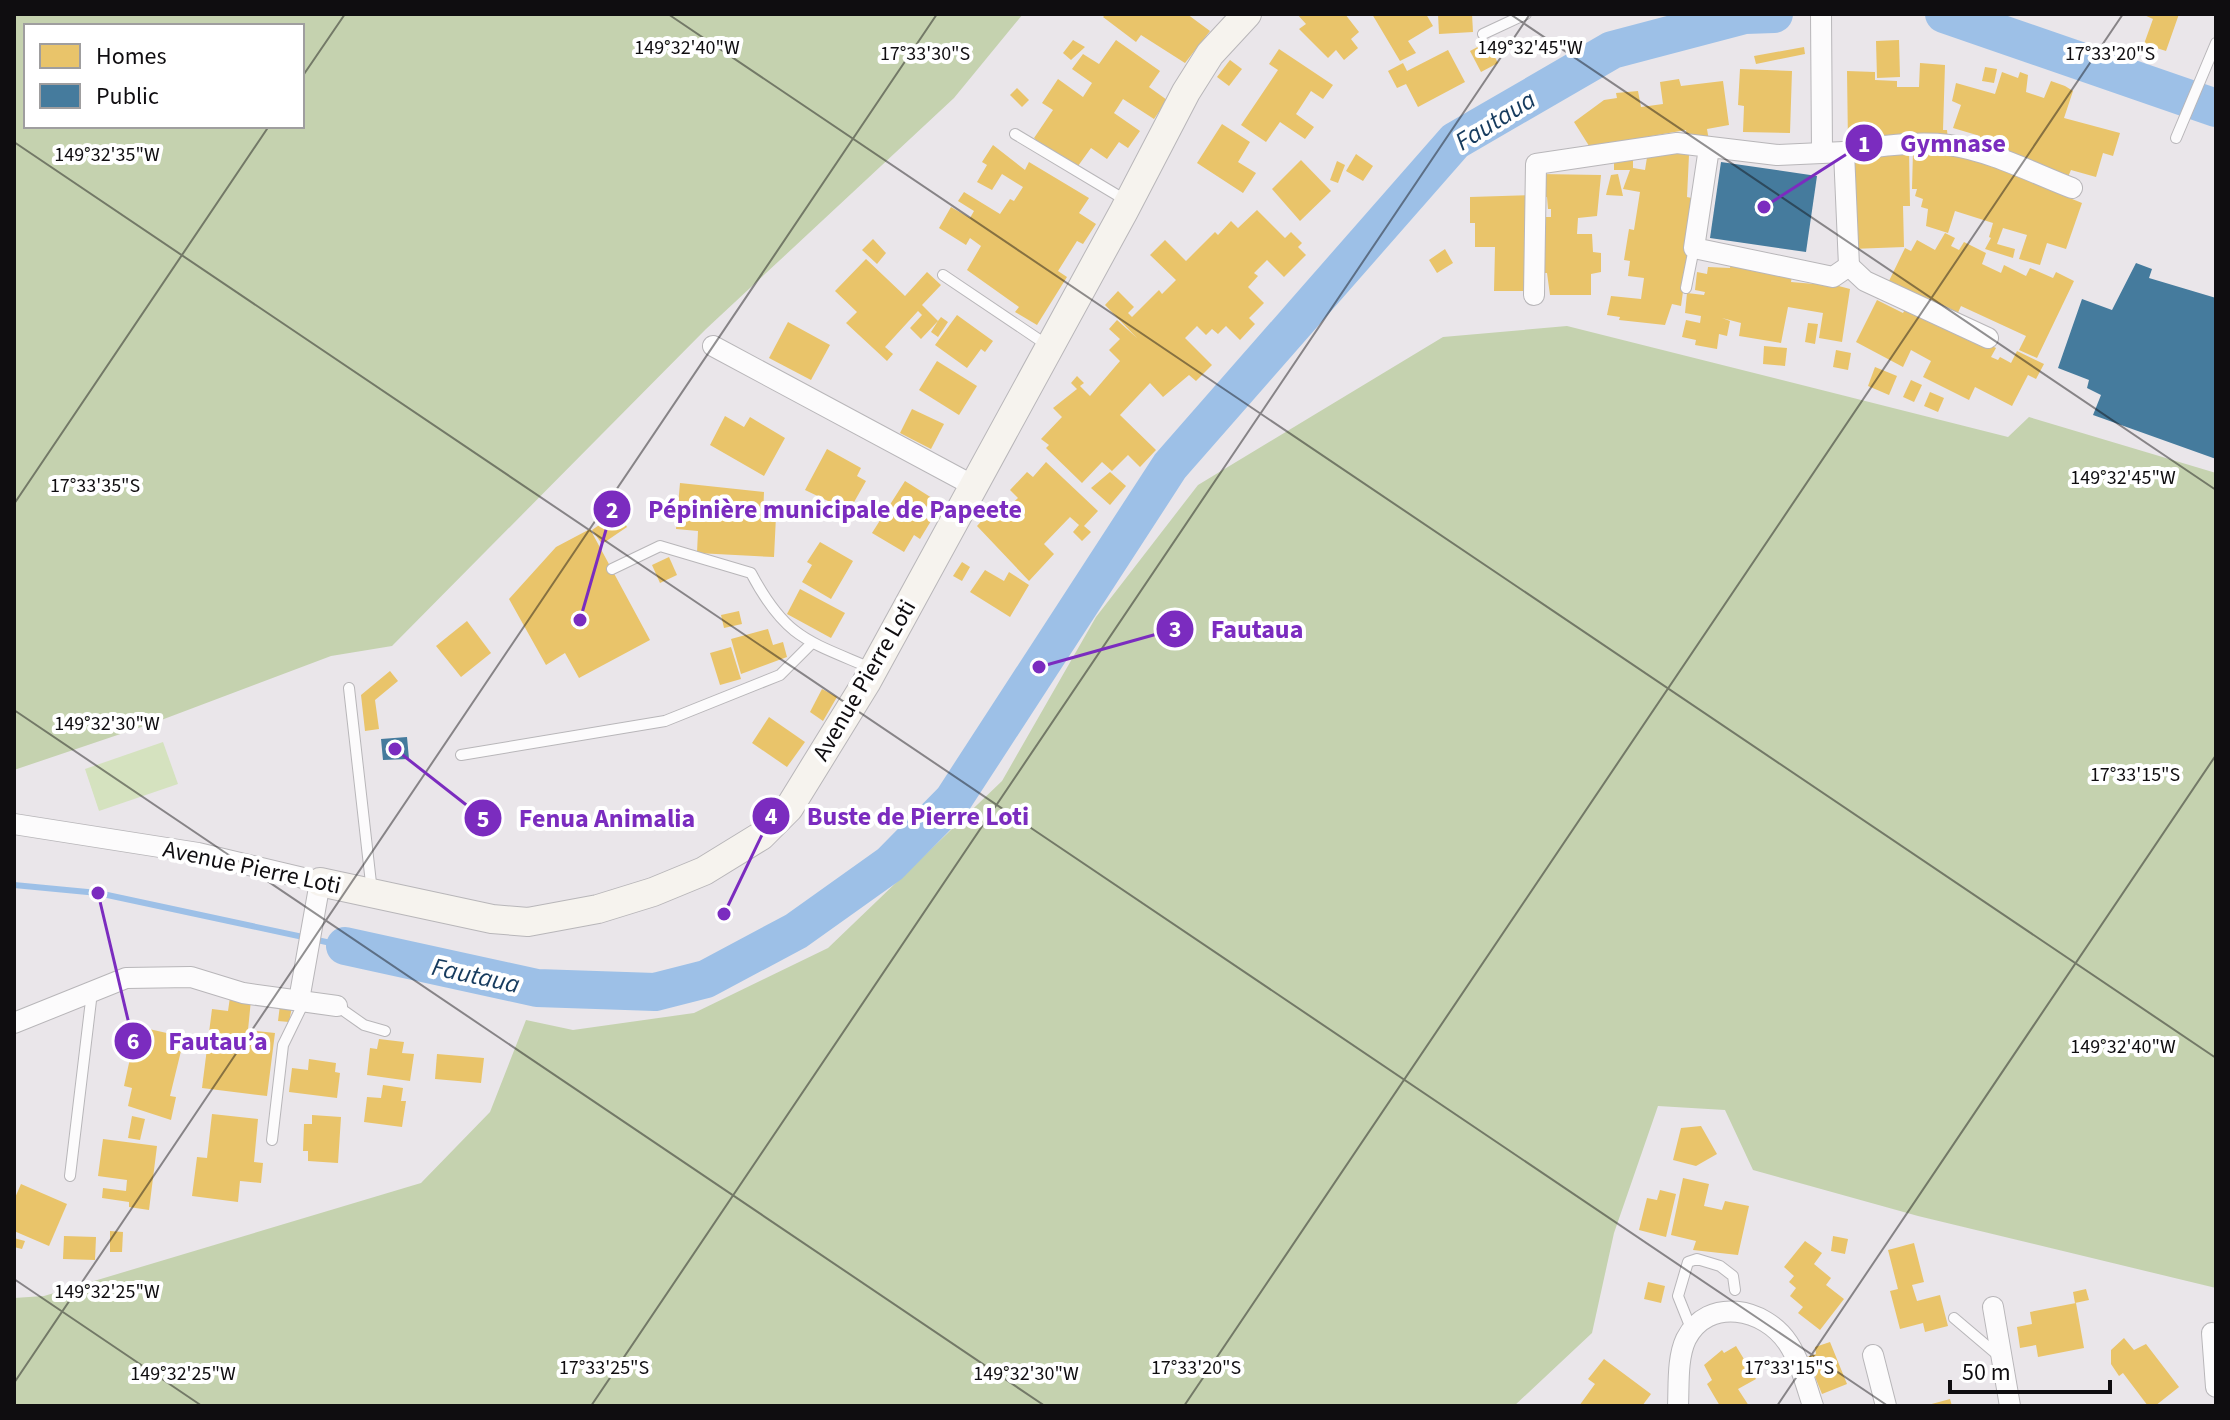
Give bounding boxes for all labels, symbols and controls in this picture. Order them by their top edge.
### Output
legend [24,24,304,128]
text: 149°32'40"W [634,34,740,62]
text: 149°32'45"W [1477,34,1583,62]
text: Homes [96,39,167,74]
text: 17°33'30"S [880,40,970,68]
text: 17°33'20"S [2065,40,2155,68]
text: Public [96,79,159,114]
water label: Fautaua [1448,81,1543,160]
callout: Gymnase [1844,118,2022,168]
text: Gymnase [1900,125,2006,162]
text: 1 [1858,127,1870,162]
text: 149°32'35"W [54,141,160,169]
text: 149°32'45"W [2070,464,2176,492]
text: 17°33'35"S [50,472,140,500]
callout: Pépinière municipale de Papeete [592,484,1038,534]
text: Pépinière municipale de Papeete [648,491,1022,528]
text: 2 [606,493,618,528]
street label: Avenue Pierre Loti [804,593,925,767]
callout: Fautaua [1155,604,1320,654]
text: Fautaua [1211,611,1303,648]
text: 3 [1169,612,1181,647]
text: 149°32'30"W [54,710,160,738]
text: 17°33'15"S [2090,761,2180,789]
callout: Buste de Pierre Loti [751,791,1046,841]
callout: Fenua Animalia [463,793,711,843]
text: Buste de Pierre Loti [807,798,1029,835]
text: 4 [765,799,778,834]
text: Fenua Animalia [519,800,695,837]
text: 5 [477,802,489,837]
street label: Avenue Pierre Loti [160,832,344,903]
water label: Fautaua [428,948,523,1003]
callout: Fautau’a [113,1016,284,1066]
text: Fautau’a [168,1023,268,1060]
text: 6 [127,1024,139,1059]
text: 149°32'40"W [2070,1033,2176,1061]
text: 149°32'25"W [54,1278,160,1306]
scale bar [1950,1344,2110,1394]
text: 17°33'25"S [559,1354,649,1382]
text: 17°33'20"S [1151,1354,1241,1382]
text: 17°33'15"S [1744,1354,1834,1382]
text: 50 m [1962,1355,2011,1390]
text: 149°32'25"W [130,1360,236,1388]
text: 149°32'30"W [973,1360,1079,1388]

